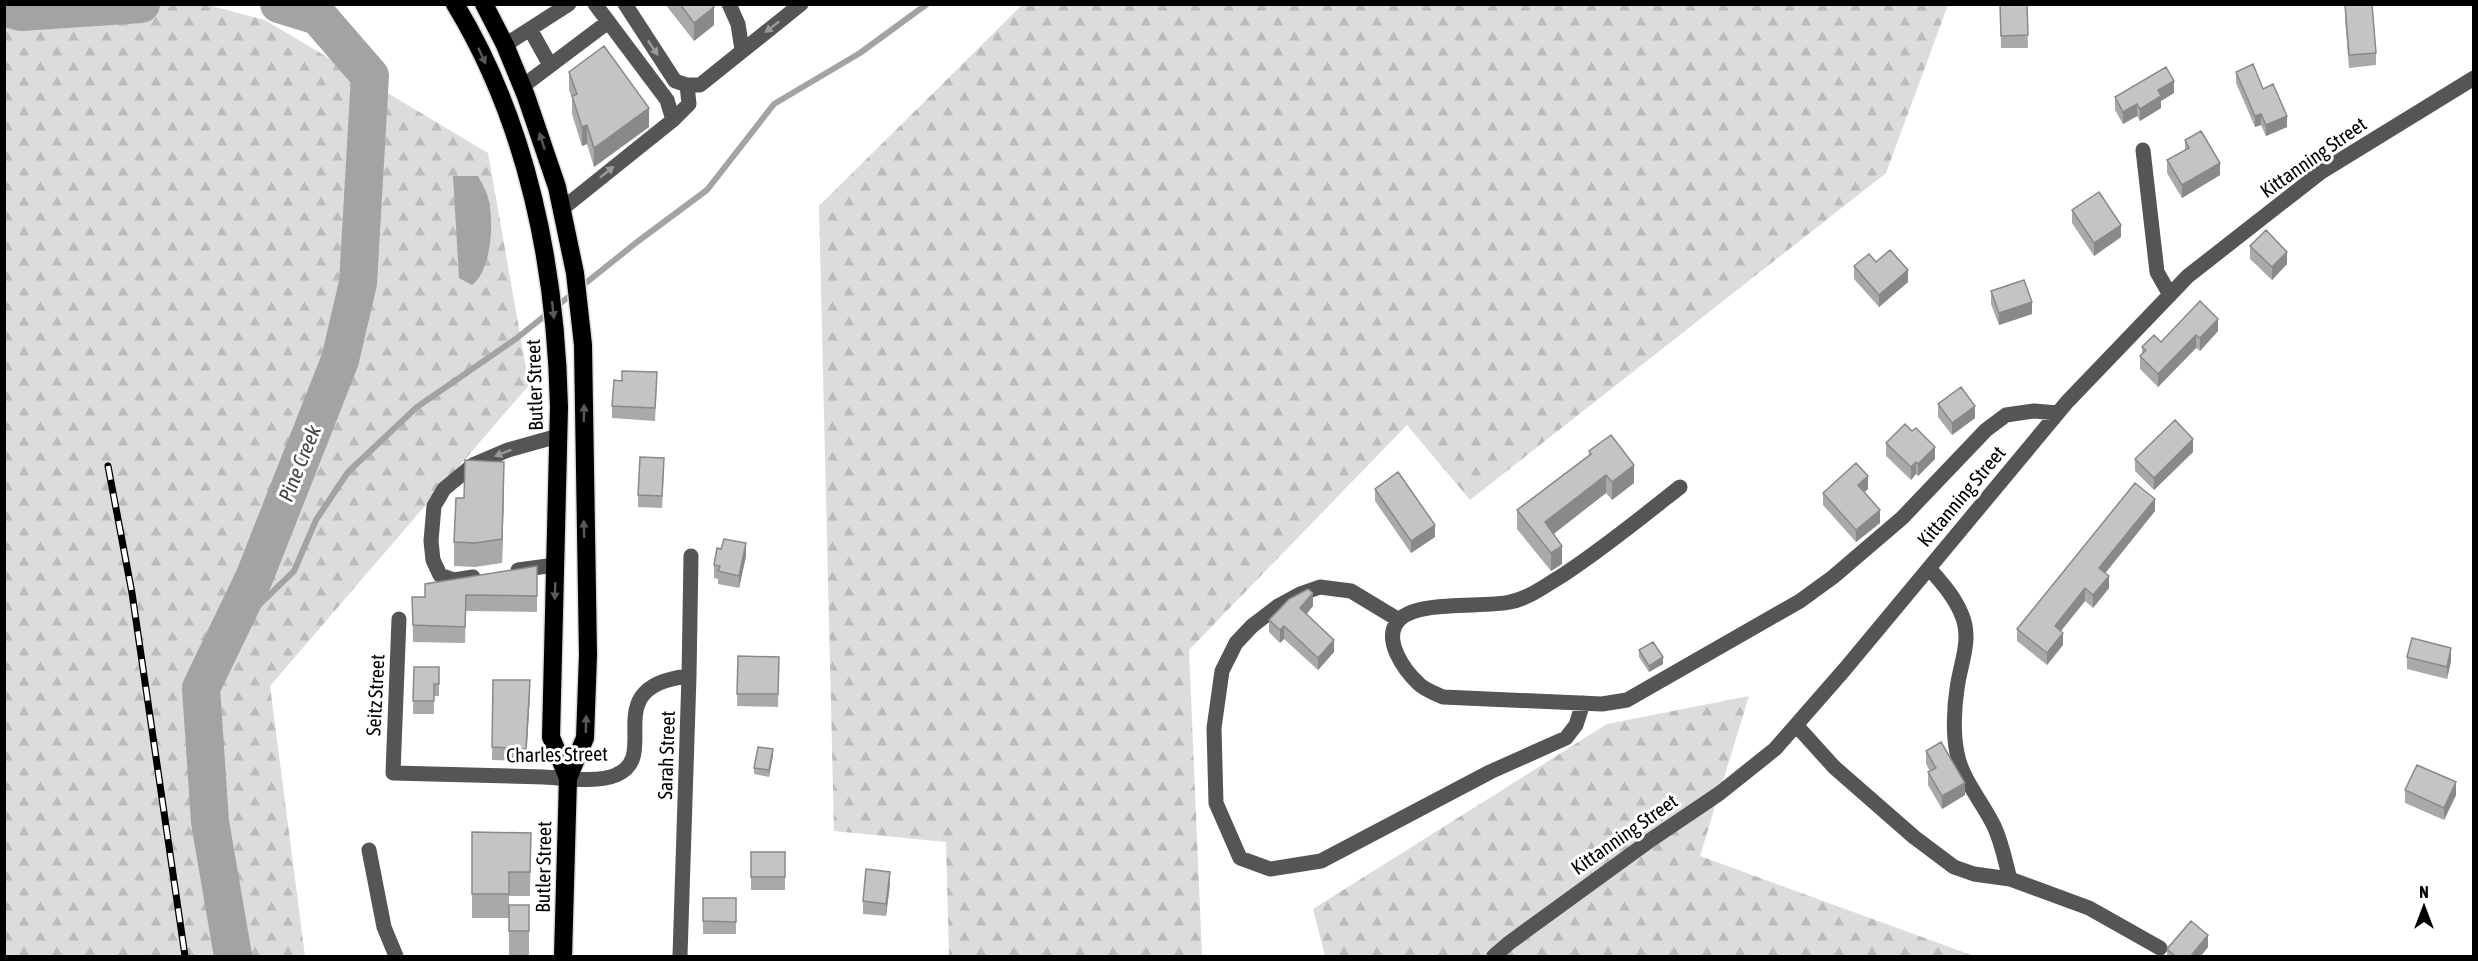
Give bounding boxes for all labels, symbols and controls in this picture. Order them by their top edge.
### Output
one-way arrow [764,21,780,34]
one-way arrow [648,40,659,56]
one-way arrow [477,48,487,66]
street label: Kittanning Street [2256,112,2371,202]
one-way arrow [537,132,546,150]
one-way arrow [600,167,615,179]
one-way arrow [549,301,558,320]
street label: Butler Street [521,339,547,431]
one-way arrow [579,403,589,422]
water label: Pine Creek [273,421,325,505]
street label: Kittanning Street [1912,441,2010,551]
one-way arrow [493,448,511,458]
one-way arrow [580,519,589,538]
one-way arrow [550,582,559,601]
street label: Seitz Street [361,653,389,736]
street label: Sarah Street [653,710,679,800]
one-way arrow [581,714,591,733]
street label: Charles Street [506,742,608,766]
street label: Kittanning Street [1567,789,1682,879]
street label: Butler Street [531,821,555,913]
north arrow [2394,877,2454,937]
text: N [2419,883,2429,901]

